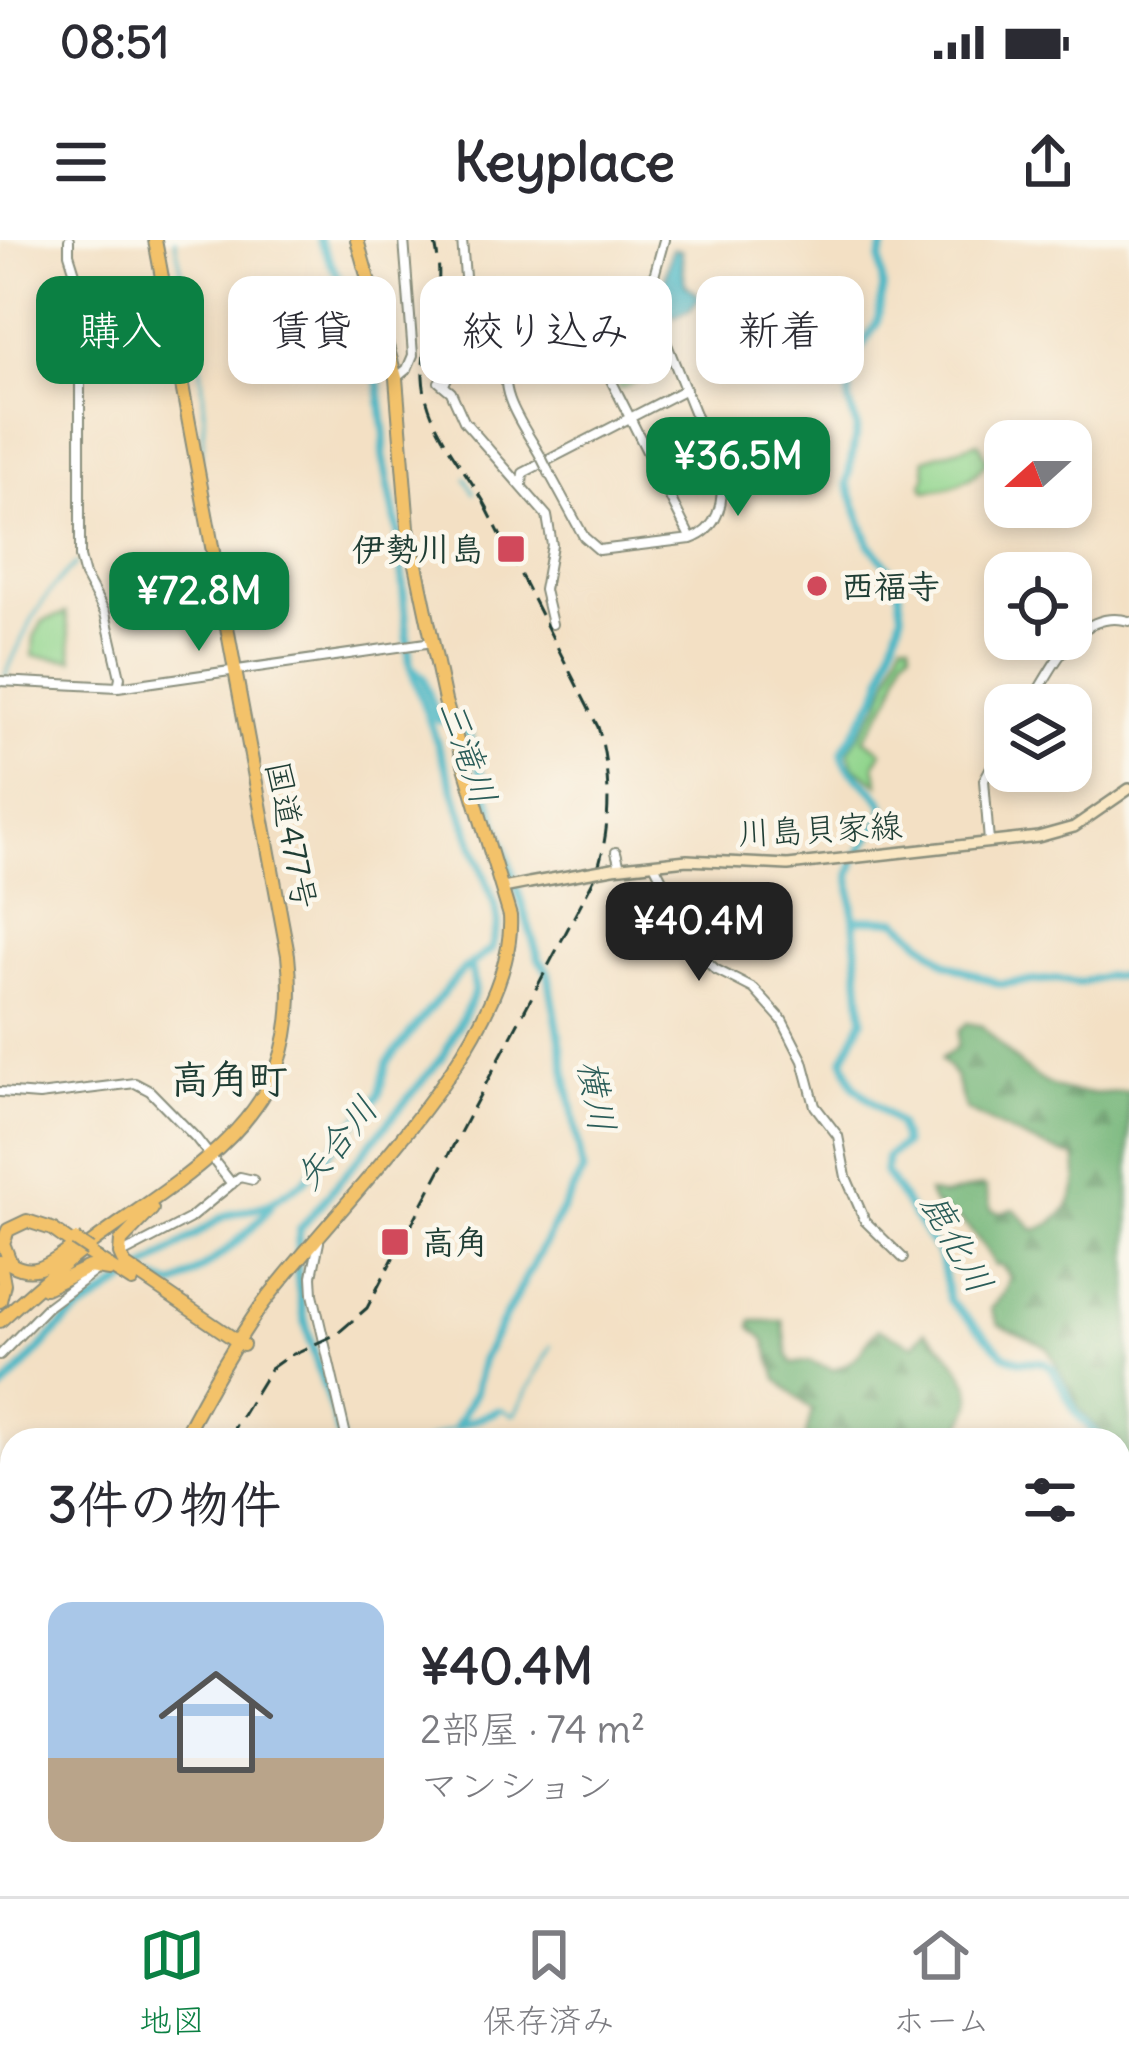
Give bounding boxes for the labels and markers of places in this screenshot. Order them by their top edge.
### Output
pin: ¥36.5M [640,417,836,519]
place label: 伊勢川島 [352,528,484,570]
marker: 伊勢川島 [495,533,527,565]
pin: ¥72.8M [101,552,297,654]
place label: 西福寺 [841,565,940,607]
marker: 西福寺 [804,573,830,599]
pin: ¥40.4M [601,882,797,984]
place label: 高角 [422,1221,488,1263]
marker: 高角 [379,1226,411,1258]

